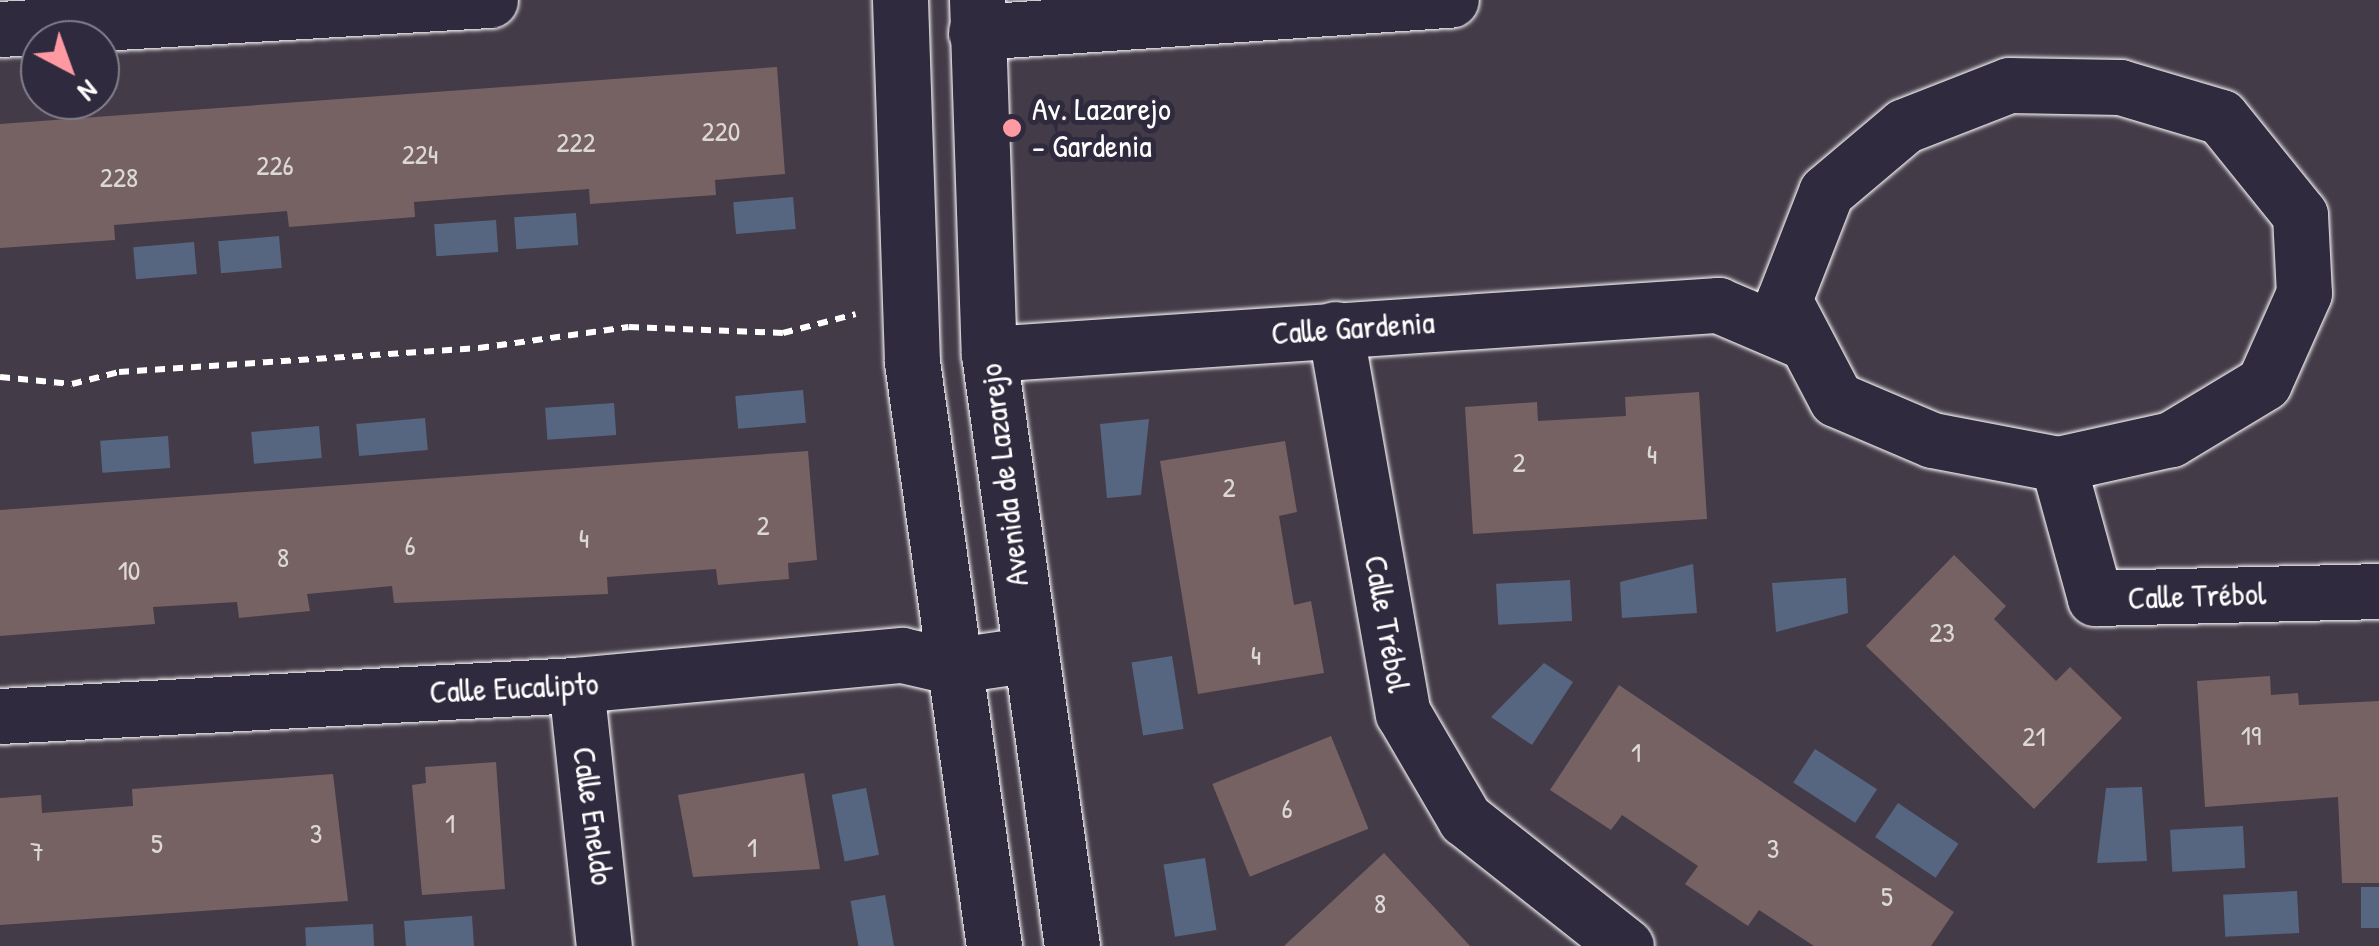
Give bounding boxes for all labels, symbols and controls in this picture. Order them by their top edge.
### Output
north arrow [20,20,120,120]
text: N [70,72,106,110]
place label: Av. Lazarejo - Gardenia [1032,91,1171,166]
house number: 220 [702,114,740,148]
marker: Av. Lazarejo - Gardenia [1001,117,1023,139]
house number: 222 [556,125,596,159]
house number: 224 [402,137,438,171]
house number: 226 [256,148,294,182]
house number: 228 [100,160,138,194]
street label: Calle Gardenia [1270,303,1436,353]
street label: Avenida de Lazarejo [971,362,1037,588]
house number: 4 [1647,437,1657,471]
house number: 2 [1512,445,1526,479]
house number: 2 [1222,470,1236,504]
house number: 2 [756,508,770,542]
house number: 4 [579,521,589,555]
house number: 6 [404,528,416,562]
house number: 8 [277,540,289,574]
street label: Calle Trébol [1356,552,1418,696]
house number: 10 [118,553,140,587]
street label: Calle Trébol [2127,574,2267,618]
house number: 23 [1929,615,1955,649]
house number: 4 [1251,638,1261,672]
street label: Calle Eucalipto [429,664,599,712]
house number: 19 [2241,718,2261,752]
house number: 21 [2022,719,2046,753]
house number: 1 [1631,735,1641,769]
street label: Calle Eneldo [564,744,622,888]
house number: 6 [1281,791,1293,825]
house number: 1 [445,806,455,840]
house number: 3 [310,816,322,850]
house number: 5 [151,826,163,860]
house number: 1 [747,830,757,864]
house number: 3 [1767,831,1779,865]
house number: 7 [30,834,44,868]
house number: 5 [1881,879,1893,913]
house number: 8 [1374,886,1386,920]

